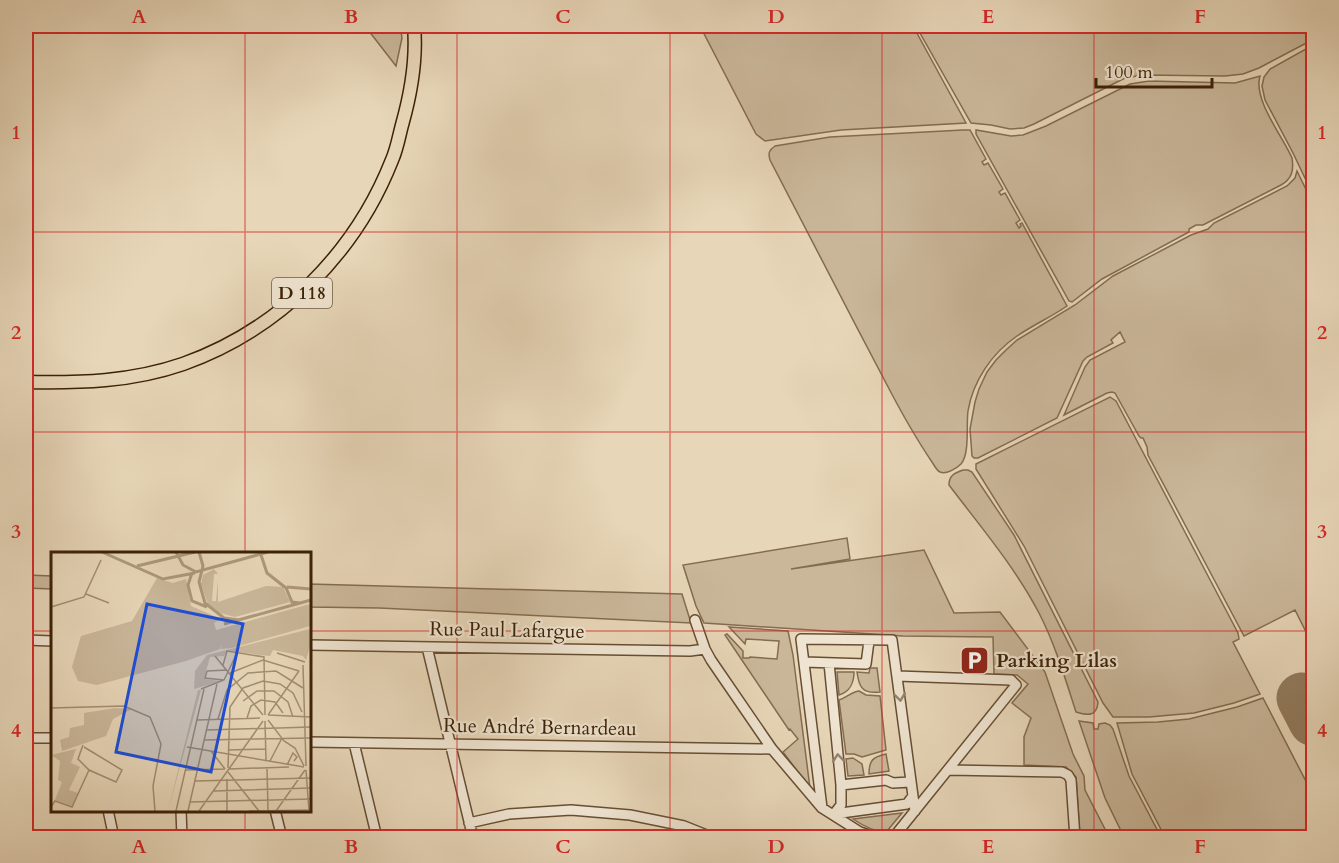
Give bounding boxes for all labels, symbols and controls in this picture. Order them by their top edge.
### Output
text: A [131,3,147,30]
text: B [344,3,358,30]
text: C [555,3,571,30]
text: D [767,3,785,30]
text: E [982,3,994,30]
text: F [1194,3,1206,30]
scale bar [1096,51,1212,89]
text: 100 m [1105,60,1153,85]
text: 1 [11,119,21,146]
text: 1 [1317,119,1327,146]
road number: D 118 [272,278,332,308]
text: 2 [11,319,21,346]
text: 2 [1317,319,1327,346]
text: 3 [11,518,21,545]
text: 3 [1317,518,1327,545]
inset map [51,552,310,812]
street label: Rue Paul Lafargue [429,615,585,645]
parking icon: Parking Lilas [959,644,991,676]
place label: Parking Lilas [996,647,1117,674]
one-way arrow [893,692,906,701]
street label: Rue André Bernardeau [443,712,637,742]
text: 4 [11,717,21,744]
text: 4 [1317,717,1327,744]
one-way arrow [832,754,845,763]
text: A [131,833,147,860]
text: B [344,833,358,860]
text: C [555,833,571,860]
text: D [767,833,785,860]
text: E [982,833,994,860]
text: F [1194,833,1206,860]

